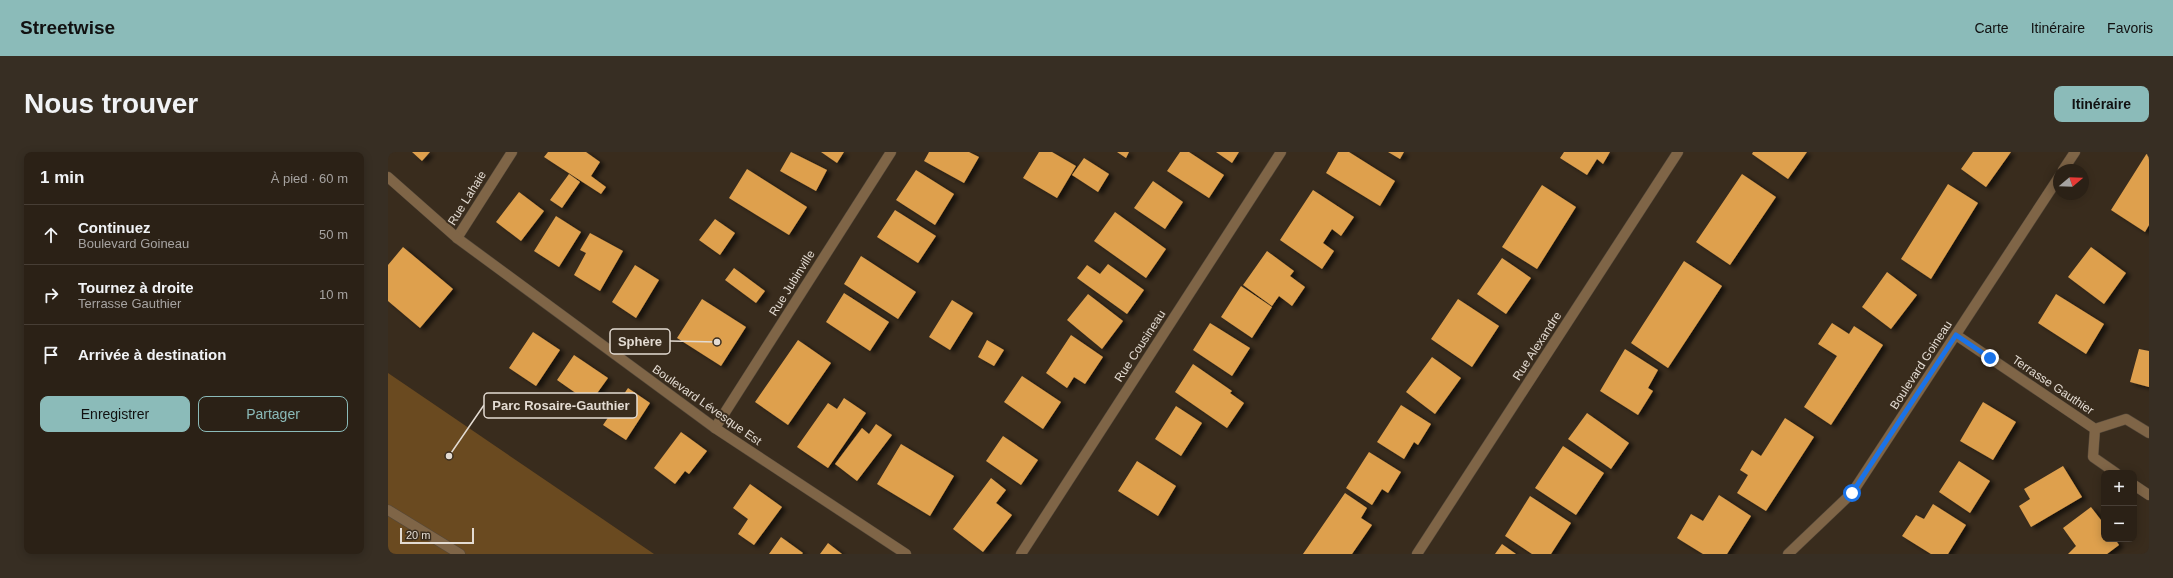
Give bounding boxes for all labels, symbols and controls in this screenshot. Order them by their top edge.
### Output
text: Streetwise [20,17,115,38]
text: Carte [1974,20,2009,36]
text: Itinéraire [2031,20,2085,36]
text: Favoris [2107,20,2153,36]
button: Itinéraire [2054,86,2149,122]
text: Nous trouver [24,88,198,119]
north arrow [2053,164,2089,200]
text: 1 min [40,168,84,187]
street label: Rue Lahaie [445,168,489,228]
text: À pied · 60 m [271,171,348,186]
text: Continuez [78,219,151,236]
icon: ahead [40,224,62,246]
text: 50 m [319,227,348,242]
text: Boulevard Goineau [78,236,189,251]
street label: Rue Jubinville [766,247,818,318]
text: Tournez à droite [78,279,194,296]
icon: right [40,284,62,306]
text: 10 m [319,287,348,302]
text: Terrasse Gauthier [78,296,181,311]
street label: Rue Cousineau [1112,307,1168,385]
street label: Rue Alexandre [1510,309,1564,383]
street label: Boulevard Goineau [1887,318,1955,412]
callout: Sphère [610,329,670,354]
text: Sphère [618,334,662,349]
icon: arrive [40,344,62,366]
text: Arrivée à destination [78,346,226,363]
route end [1981,349,1999,367]
street label: Terrasse Gauthier [2010,353,2096,417]
street label: Boulevard Lévesque Est [650,362,765,448]
callout: Parc Rosaire-Gauthier [484,393,637,418]
button: Enregistrer [40,396,190,432]
button: Partager [198,396,348,432]
text: Parc Rosaire-Gauthier [492,398,630,413]
map controls [2101,470,2137,542]
button: + [2101,470,2137,506]
route start [1843,484,1861,502]
button: − [2101,506,2137,542]
scale bar [400,526,474,545]
text: 20 m [406,529,430,541]

